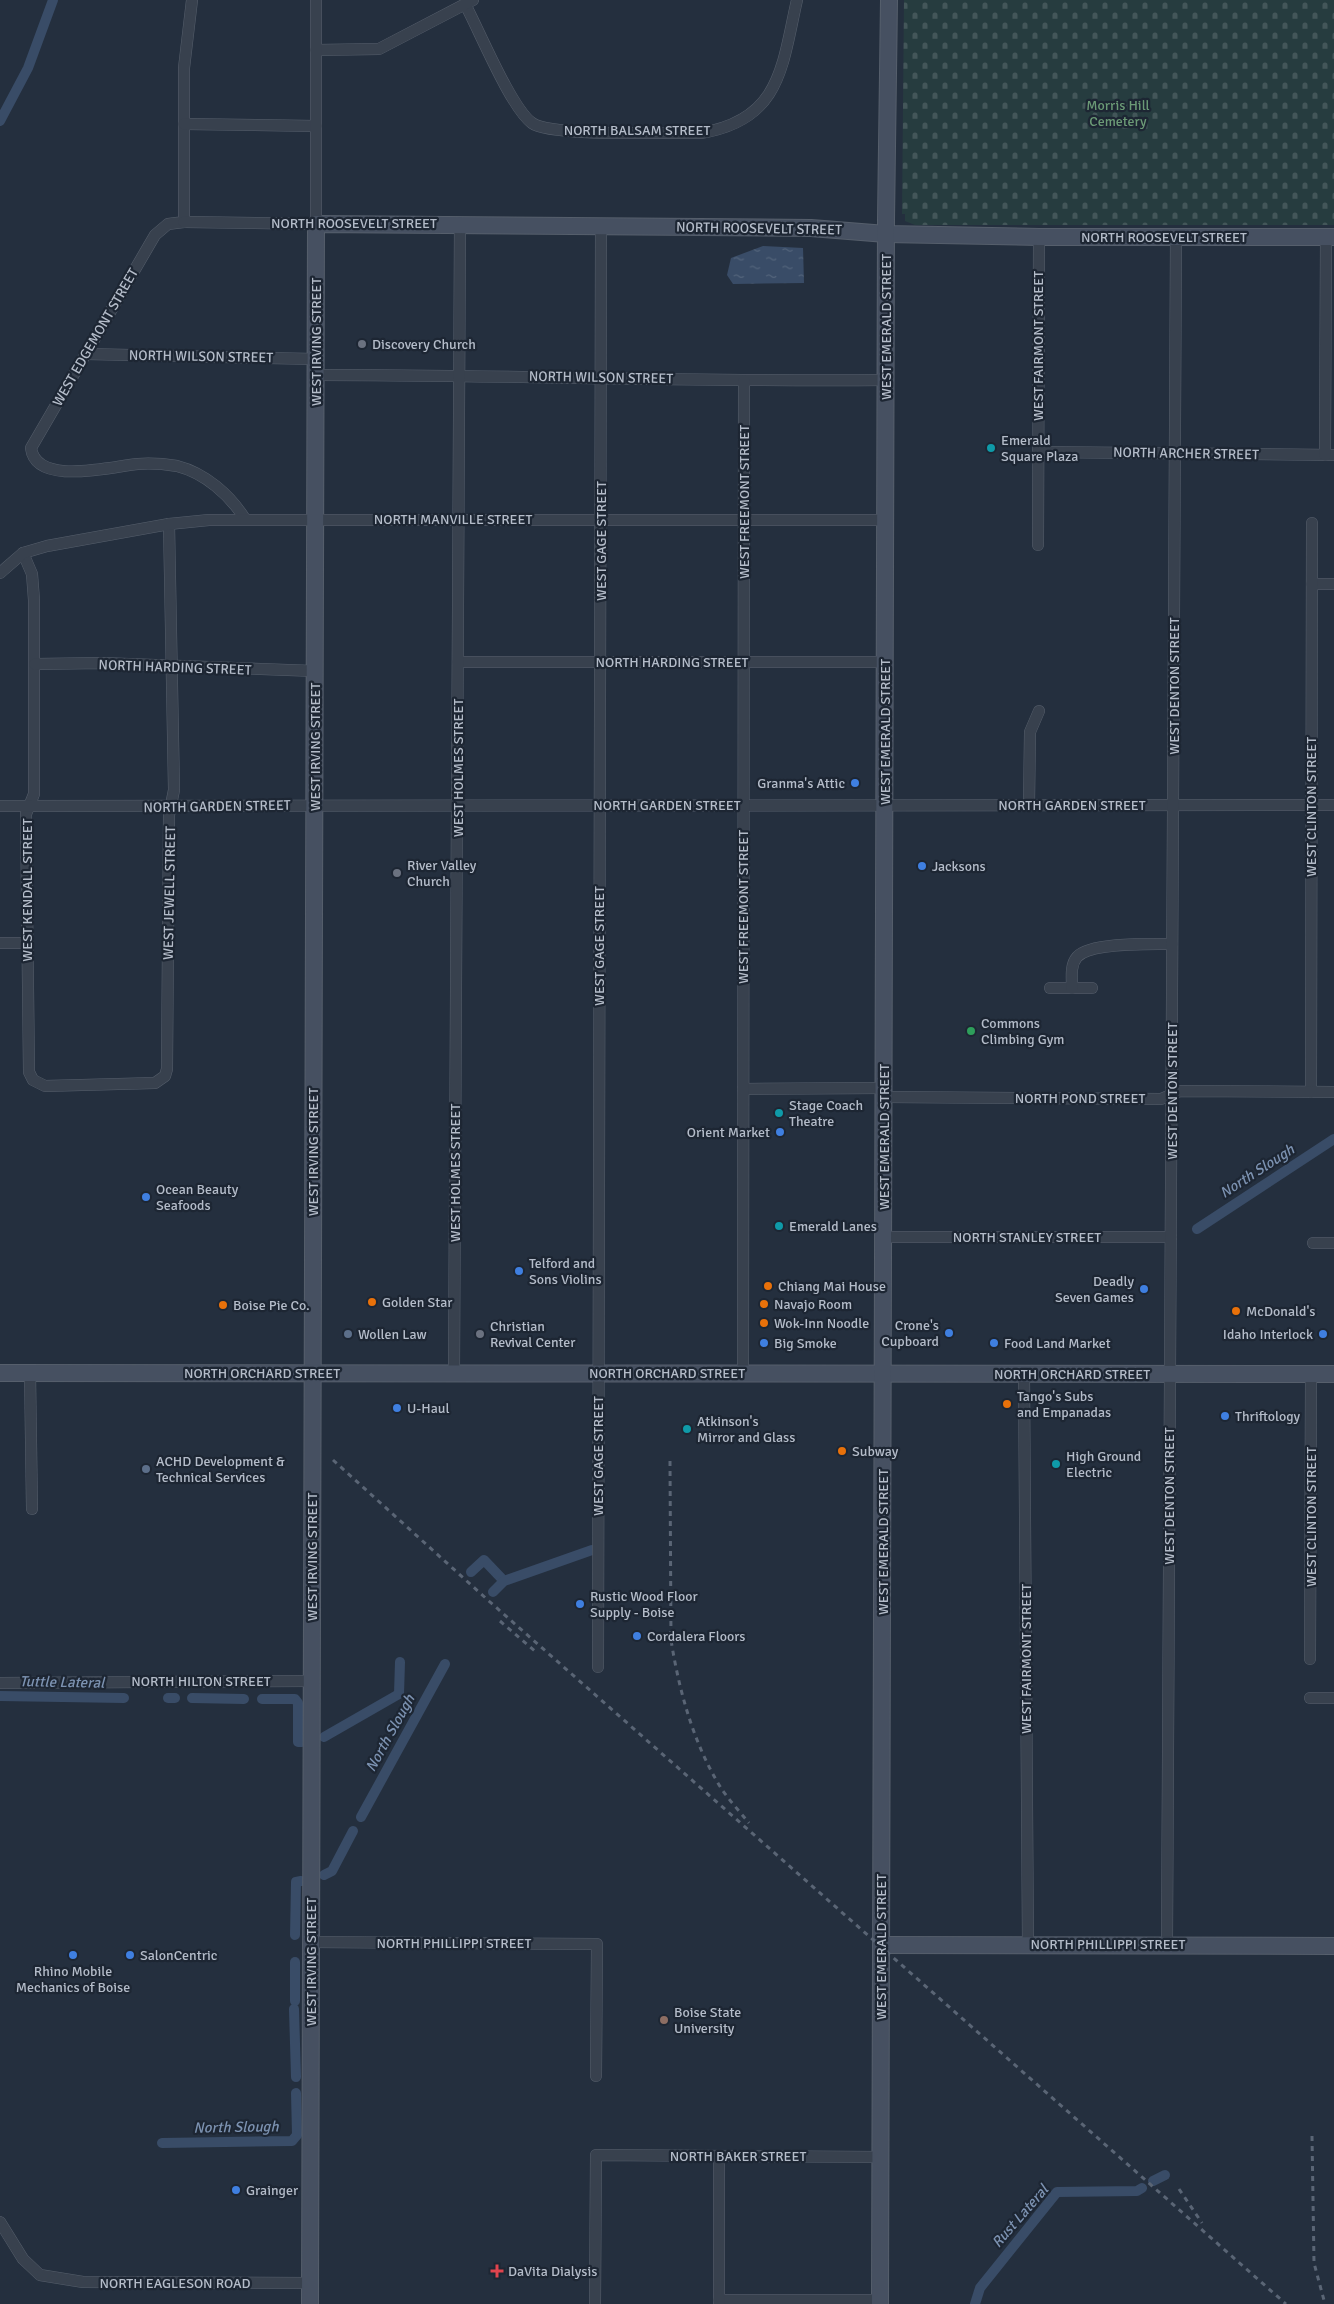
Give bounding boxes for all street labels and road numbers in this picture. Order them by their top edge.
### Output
street label: NORTH BALSAM STREET [564,122,710,139]
street label: NORTH ROOSEVELT STREET [271,215,437,232]
street label: NORTH ROOSEVELT STREET [676,219,842,238]
street label: NORTH ROOSEVELT STREET [1081,229,1247,246]
street label: WEST EMERALD STREET [878,254,895,400]
street label: WEST EDGEMONT STREET [49,265,142,409]
street label: WEST FAIRMONT STREET [1030,271,1047,421]
street label: WEST IRVING STREET [308,278,325,406]
street label: NORTH WILSON STREET [129,347,273,366]
street label: NORTH WILSON STREET [529,368,673,387]
street label: WEST FREEMONT STREET [736,425,753,579]
street label: NORTH ARCHER STREET [1113,444,1259,463]
street label: WEST GAGE STREET [593,481,610,601]
street label: NORTH MANVILLE STREET [374,511,532,528]
street label: WEST DENTON STREET [1166,617,1183,755]
street label: NORTH HARDING STREET [596,654,749,671]
street label: NORTH HARDING STREET [98,656,252,679]
street label: WEST EMERALD STREET [877,659,894,805]
street label: WEST IRVING STREET [307,683,324,811]
street label: WEST HOLMES STREET [450,699,467,837]
street label: WEST CLINTON STREET [1303,737,1320,877]
street label: NORTH GARDEN STREET [143,797,291,816]
street label: NORTH GARDEN STREET [593,797,741,814]
street label: NORTH GARDEN STREET [998,797,1146,814]
street label: WEST KENDALL STREET [19,818,36,962]
street label: WEST JEWELL STREET [160,826,179,960]
street label: WEST FREEMONT STREET [735,830,752,984]
street label: WEST GAGE STREET [591,886,608,1006]
street label: WEST DENTON STREET [1164,1022,1181,1160]
street label: WEST EMERALD STREET [876,1064,893,1210]
street label: WEST IRVING STREET [305,1088,322,1216]
street label: NORTH POND STREET [1015,1090,1145,1107]
street label: WEST HOLMES STREET [447,1104,464,1242]
street label: NORTH STANLEY STREET [953,1229,1101,1246]
street label: NORTH ORCHARD STREET [184,1365,340,1382]
street label: NORTH ORCHARD STREET [589,1365,745,1382]
street label: NORTH ORCHARD STREET [994,1366,1150,1383]
street label: WEST GAGE STREET [590,1396,607,1516]
street label: WEST DENTON STREET [1161,1427,1178,1565]
street label: WEST CLINTON STREET [1303,1447,1320,1587]
street label: WEST EMERALD STREET [875,1469,892,1615]
street label: WEST IRVING STREET [304,1493,321,1621]
street label: WEST FAIRMONT STREET [1018,1584,1035,1734]
street label: NORTH HILTON STREET [131,1673,271,1690]
street label: WEST EMERALD STREET [873,1874,890,2020]
street label: WEST IRVING STREET [303,1898,320,2026]
street label: NORTH PHILLIPPI STREET [377,1935,532,1952]
street label: NORTH PHILLIPPI STREET [1031,1936,1186,1953]
street label: NORTH BAKER STREET [670,2148,806,2165]
street label: NORTH EAGLESON ROAD [99,2275,251,2292]

